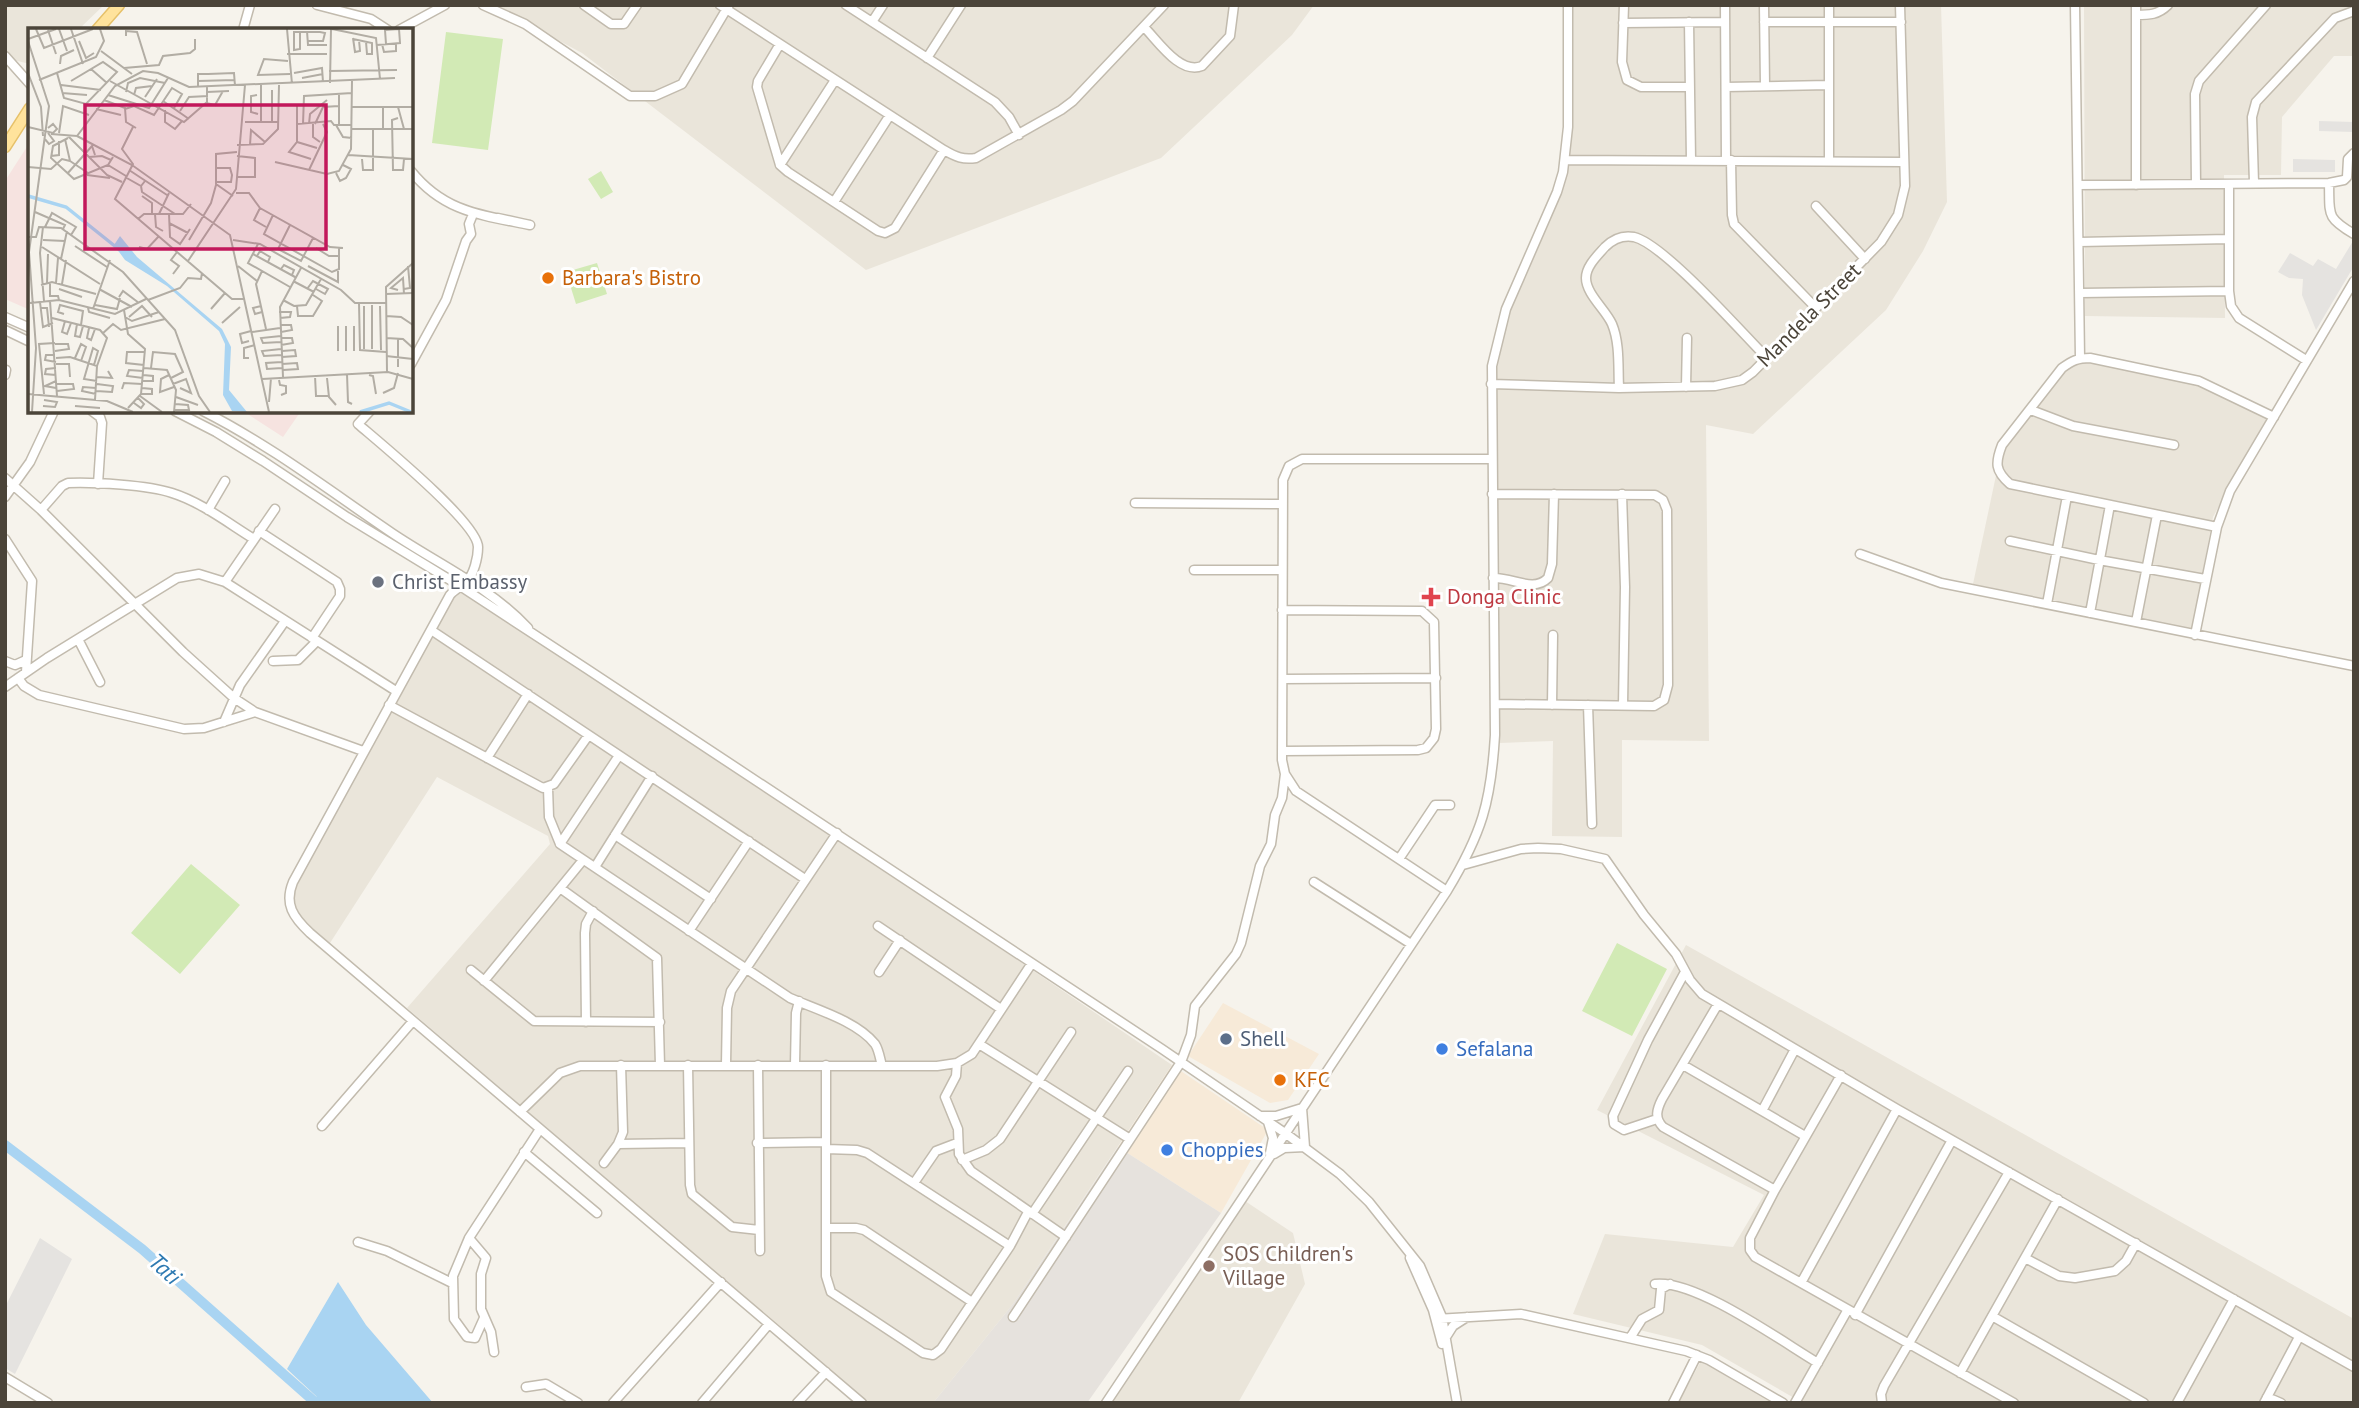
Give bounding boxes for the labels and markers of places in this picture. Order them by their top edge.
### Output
place label: Barbara's Bistro [562,264,701,291]
marker: Barbara's Bistro [540,270,556,286]
place label: Christ Embassy [392,568,528,595]
marker: Christ Embassy [370,574,386,590]
place label: Donga Clinic [1447,583,1561,610]
marker: Donga Clinic [1421,587,1441,607]
place label: Shell [1240,1025,1286,1052]
marker: Shell [1218,1031,1234,1047]
place label: Sefalana [1456,1035,1533,1062]
marker: Sefalana [1434,1041,1450,1057]
place label: KFC [1294,1066,1330,1093]
marker: KFC [1272,1072,1288,1088]
place label: Choppies [1181,1136,1264,1163]
marker: Choppies [1159,1142,1175,1158]
place label: SOS Children's Village [1222,1240,1353,1291]
marker: SOS Children's Village [1201,1258,1217,1274]

